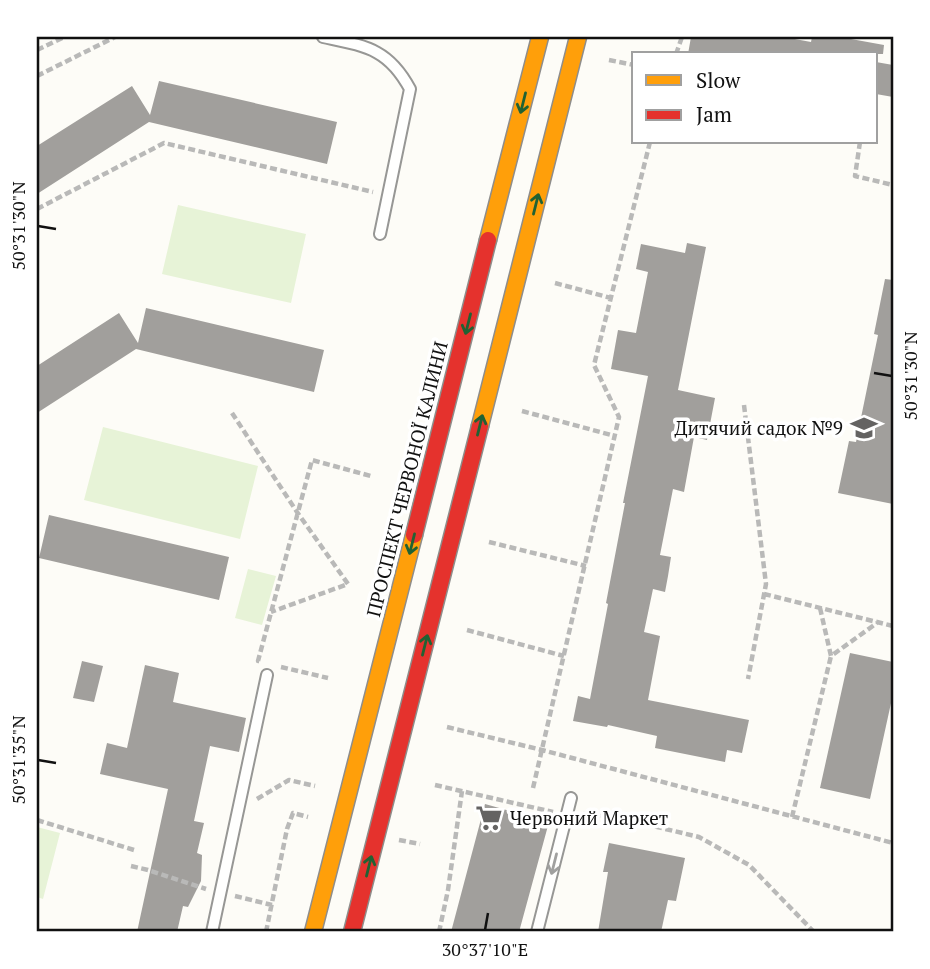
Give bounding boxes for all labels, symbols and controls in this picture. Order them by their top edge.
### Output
legend [632,52,878,144]
text: Slow [696,66,741,94]
one-way arrow [516,91,529,114]
text: Jam [696,100,732,128]
text: 50°31'30"N [6,181,30,271]
one-way arrow [530,193,543,216]
one-way arrow [461,312,474,334]
text: 50°31'30"N [898,331,922,421]
street label: ПРОСПЕКТ ЧЕРВОНОЇ КАЛИНИ [360,339,453,619]
school or university icon: Дитячий садок №9 [849,413,879,443]
one-way arrow [474,414,487,437]
place label: Дитячий садок №9 [674,415,843,440]
one-way arrow [405,532,418,555]
one-way arrow [419,635,432,657]
text: 50°31'35"N [6,715,30,805]
supermarket icon: Червоний Маркет [474,803,504,833]
place label: Червоний Маркет [510,805,668,830]
one-way arrow [547,853,560,875]
one-way arrow [363,855,376,878]
text: 30°37'10"E [442,937,528,961]

